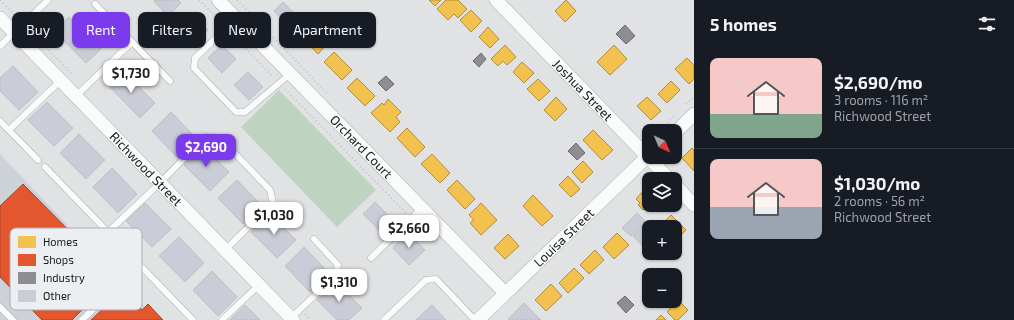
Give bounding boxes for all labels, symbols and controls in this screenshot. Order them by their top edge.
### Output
chip: Buy [12,12,64,48]
chip: Rent [72,12,130,48]
chip: Filters [138,12,206,48]
chip: New [214,12,271,48]
chip: Apartment [279,12,376,48]
icon: filters [976,13,998,35]
text: 5 homes [710,14,777,34]
street label: Joshua Street [549,56,616,124]
pin: $1,730 [98,60,164,94]
text: $1,730 [112,65,150,81]
text: $2,690/mo [834,72,923,92]
icon: home [742,74,790,122]
text: 3 rooms · 116 m² [834,92,928,108]
text: Richwood Street [834,108,931,124]
street label: Orchard Court [327,111,396,182]
north arrow [642,124,682,164]
map controls [642,124,682,308]
street label: Richwood Street [107,128,186,209]
pin: $2,690 [173,134,239,168]
text: $2,690 [185,139,227,155]
button: layers [642,172,682,212]
text: $1,030/mo [834,173,920,193]
icon: home [742,175,790,223]
text: 2 rooms · 56 m² [834,193,925,209]
pin: $1,030 [241,202,307,236]
street label: Louisa Street [530,205,597,270]
text: $1,030 [254,207,294,223]
text: Richwood Street [834,209,931,225]
pin: $2,660 [376,215,442,249]
text: $2,660 [388,220,430,236]
button: + [642,220,682,260]
legend [10,228,142,310]
text: Homes [43,235,78,248]
text: Shops [43,253,74,266]
button: − [642,268,682,308]
pin: $1,310 [306,269,372,303]
text: Industry [43,271,85,284]
text: $1,310 [320,274,358,290]
text: Other [43,289,72,302]

